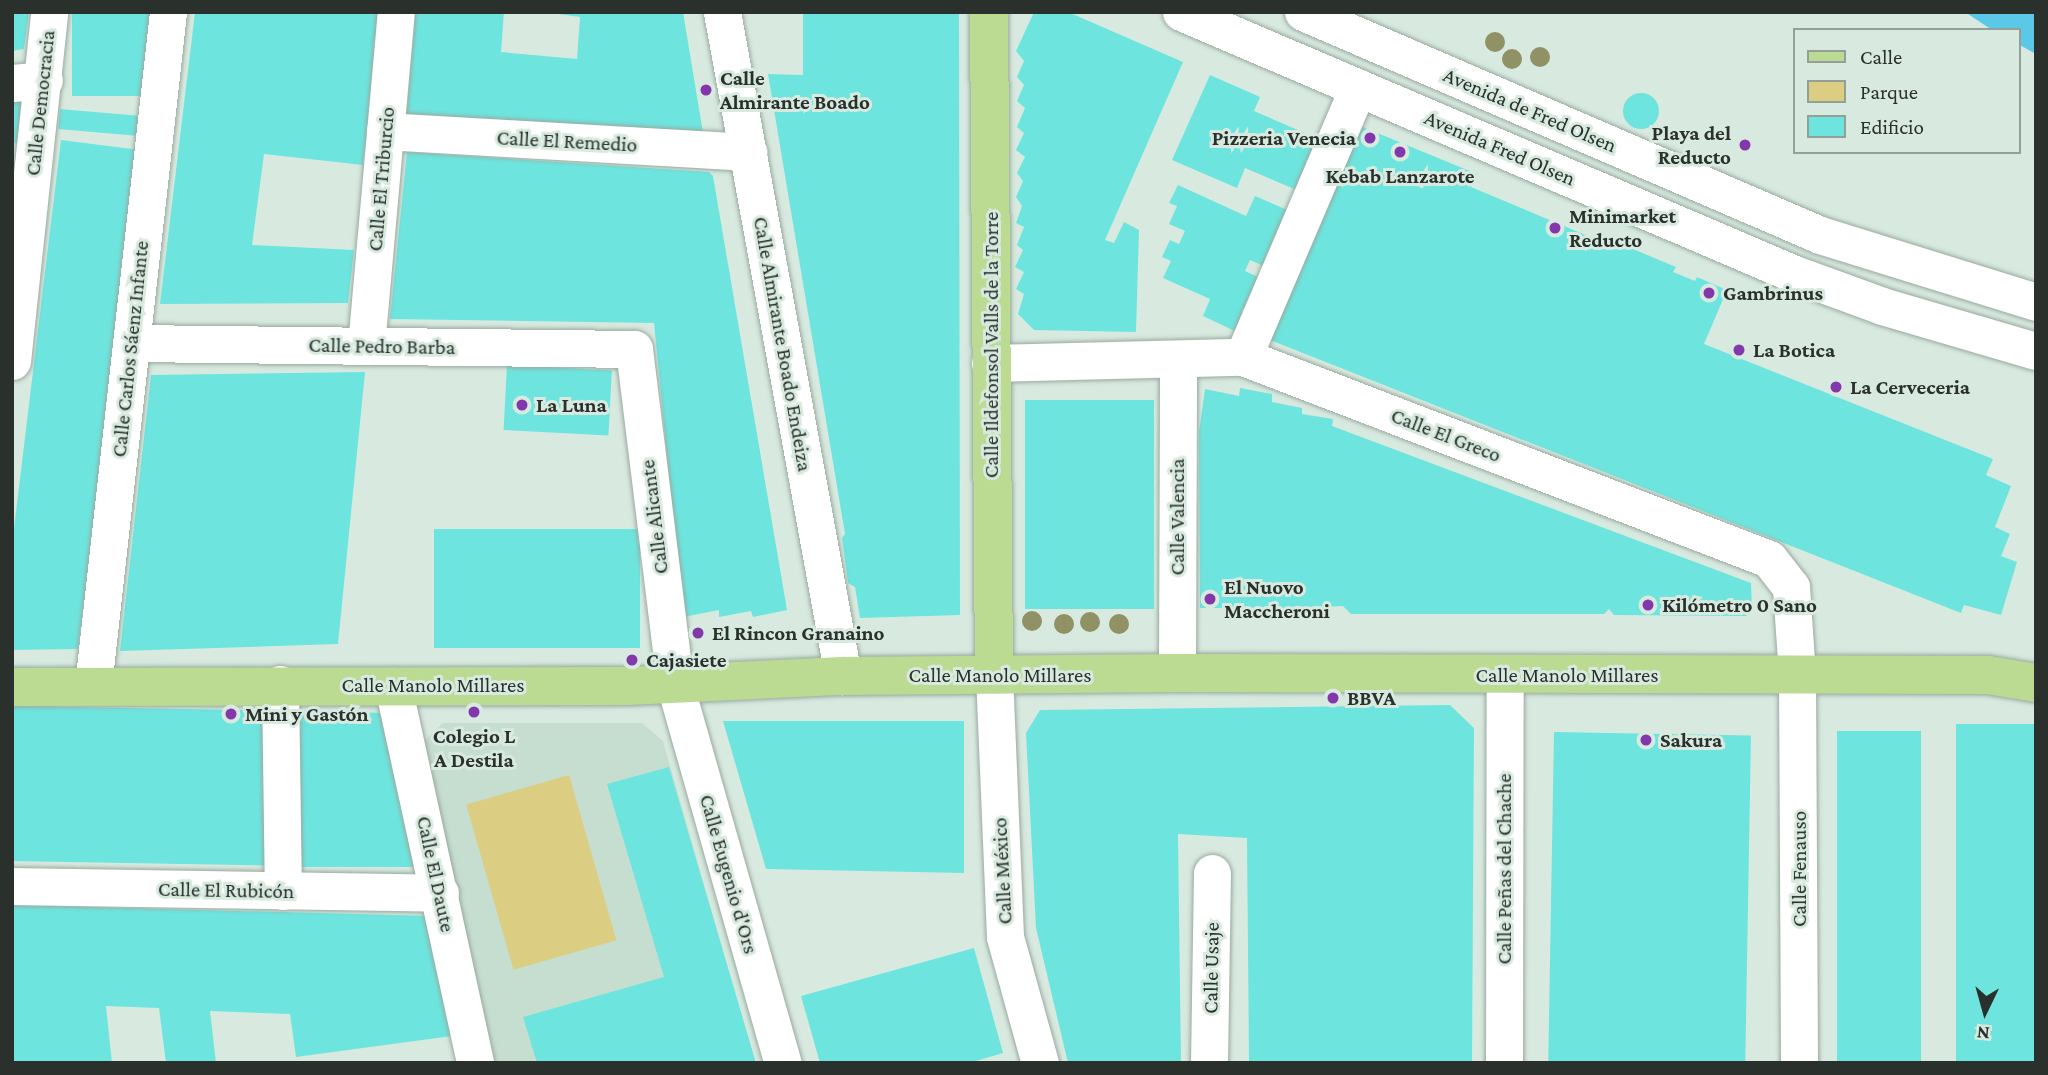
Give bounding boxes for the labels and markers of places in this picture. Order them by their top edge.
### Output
place label: Calle Almirante Boado [720,65,870,115]
marker: Calle Almirante Boado [698,82,714,98]
place label: Playa del Reducto [1652,120,1731,170]
place label: Pizzeria Venecia [1212,125,1356,151]
marker: Pizzeria Venecia [1362,130,1378,146]
marker: Playa del Reducto [1737,137,1753,153]
marker: Kebab Lanzarote [1392,144,1408,160]
place label: Kebab Lanzarote [1325,163,1475,189]
place label: Minimarket Reducto [1569,203,1676,253]
marker: Minimarket Reducto [1547,220,1563,236]
place label: Gambrinus [1723,280,1823,306]
marker: Gambrinus [1701,285,1717,301]
place label: La Botica [1753,337,1835,363]
marker: La Botica [1731,342,1747,358]
place label: La Cerveceria [1850,374,1970,400]
marker: La Cerveceria [1828,379,1844,395]
place label: La Luna [536,392,607,418]
marker: La Luna [514,397,530,413]
place label: El Nuovo Maccheroni [1224,574,1330,624]
marker: El Nuovo Maccheroni [1202,591,1218,607]
place label: Kilómetro 0 Sano [1662,592,1817,618]
marker: Kilómetro 0 Sano [1640,597,1656,613]
place label: El Rincon Granaino [712,620,885,646]
marker: El Rincon Granaino [690,625,706,641]
place label: Cajasiete [646,647,726,673]
marker: Cajasiete [624,652,640,668]
place label: BBVA [1347,685,1396,711]
marker: BBVA [1325,690,1341,706]
place label: Mini y Gastón [245,701,368,727]
marker: Colegio L A Destila [466,704,482,720]
marker: Mini y Gastón [223,706,239,722]
place label: Colegio L A Destila [433,723,515,773]
place label: Sakura [1660,727,1722,753]
marker: Sakura [1638,732,1654,748]

